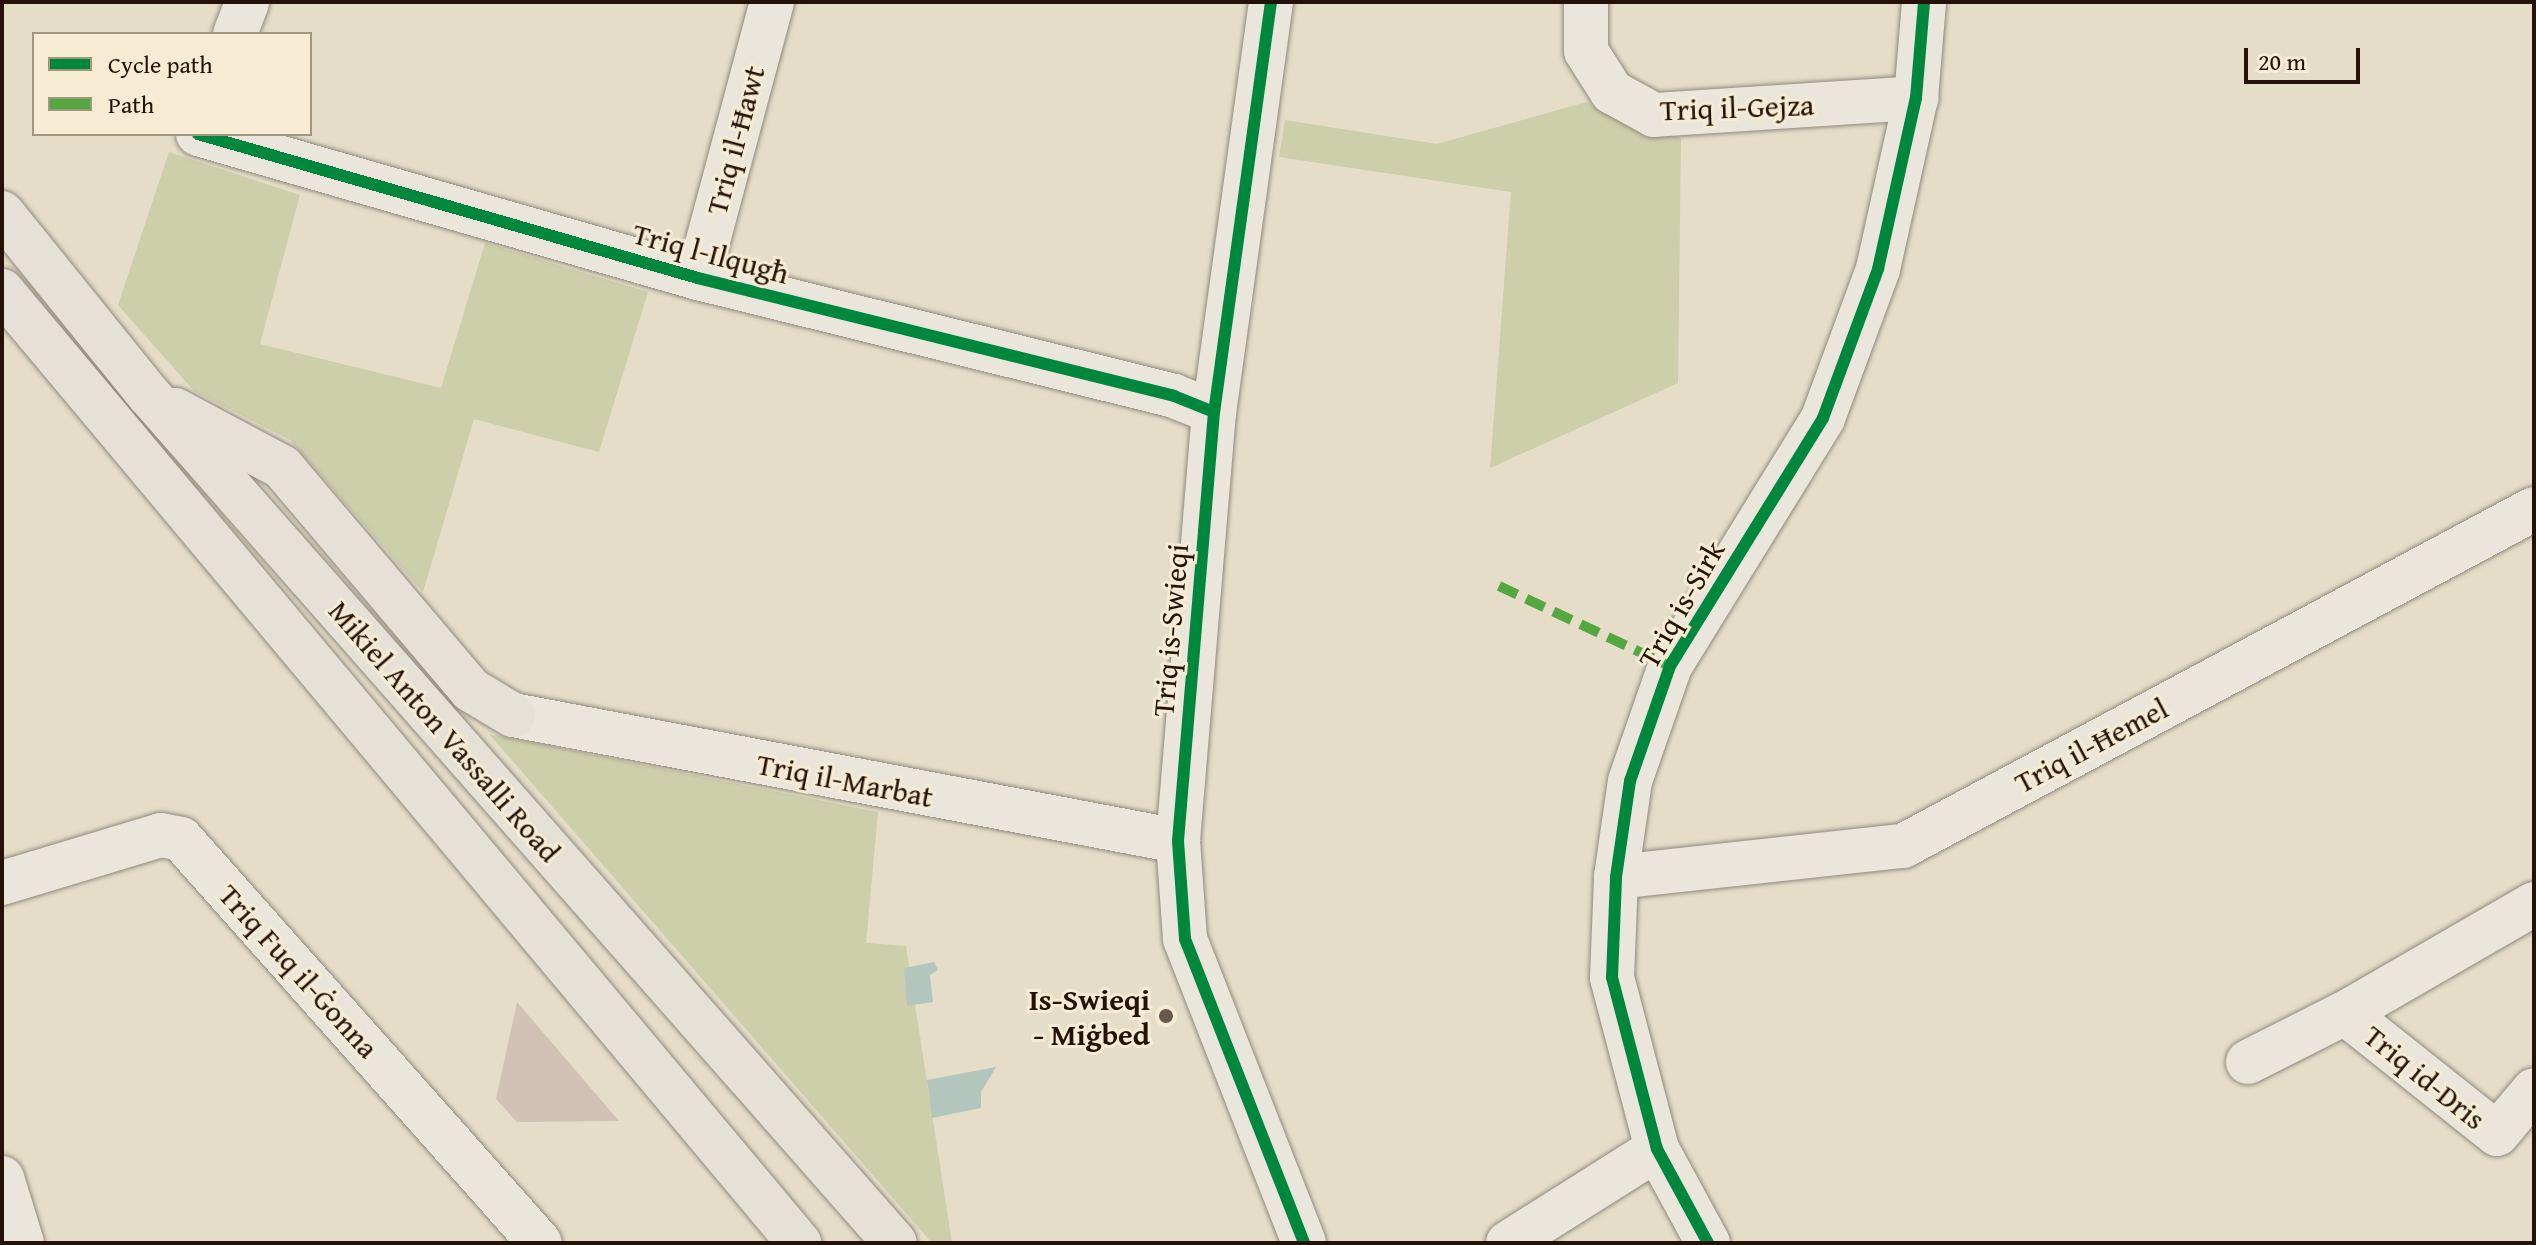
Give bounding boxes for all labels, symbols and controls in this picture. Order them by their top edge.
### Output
legend [32,32,312,136]
scale bar [2248,32,2364,82]
text: 20 m [2258,44,2306,79]
text: Cycle path [108,47,213,82]
street label: Triq il-Ħawt [698,62,772,218]
street label: Triq il-Gejza [1659,86,1815,128]
text: Path [108,87,154,122]
street label: Triq l-Ilqugħ [629,215,793,291]
street label: Triq is-Sirk [1630,534,1732,674]
street label: Triq is-Swieqi [1145,542,1195,718]
street label: Mikiel Anton Vassalli Road [322,593,568,869]
street label: Triq il-Ħemel [2008,690,2174,800]
street label: Triq il-Marbat [754,745,936,815]
street label: Triq Fuq il-Ġonna [212,877,386,1065]
place label: Is-Swieqi - Miġbed [1029,981,1150,1052]
marker: Is-Swieqi - Miġbed [1157,1007,1175,1025]
street label: Triq id-Dris [2357,1017,2493,1137]

